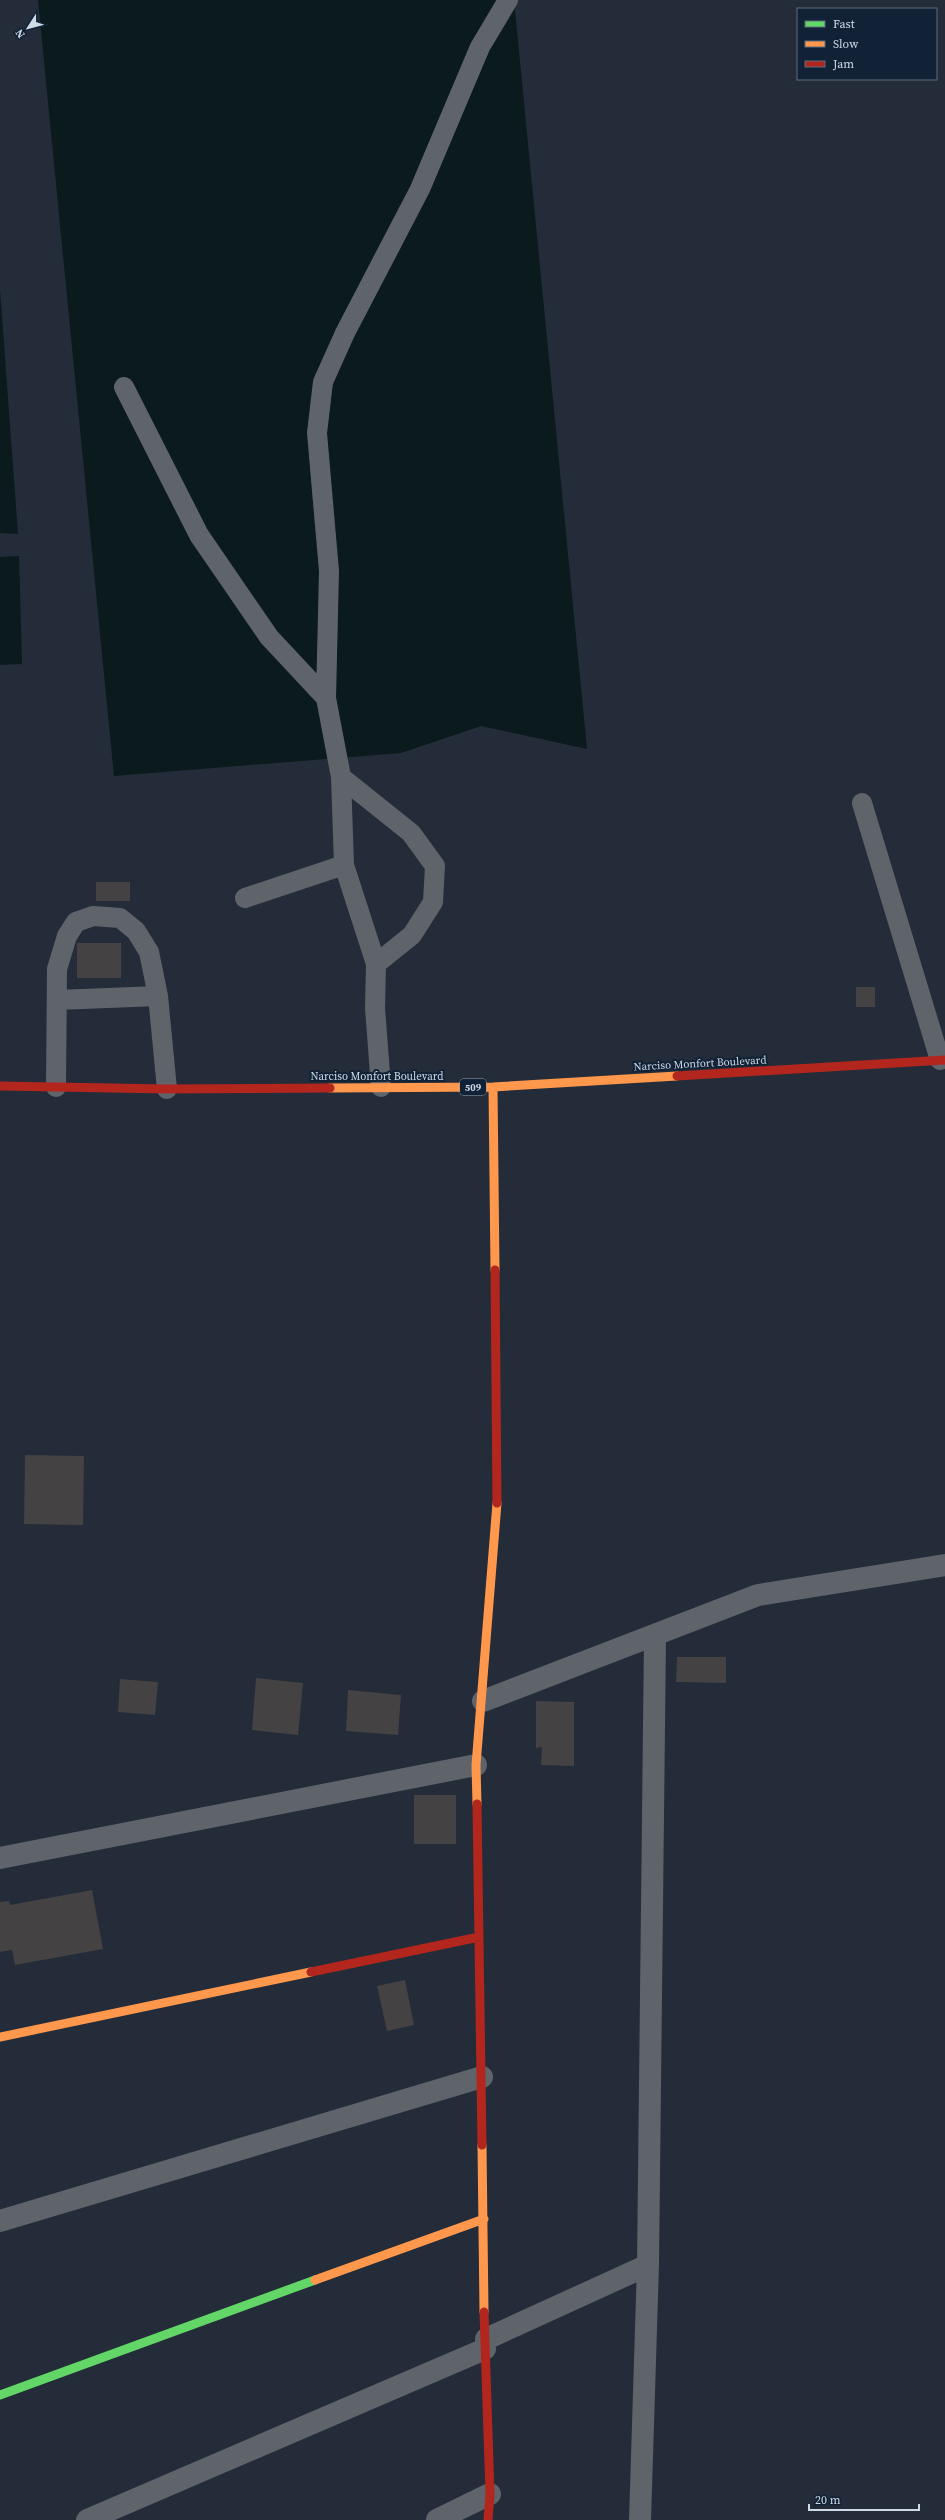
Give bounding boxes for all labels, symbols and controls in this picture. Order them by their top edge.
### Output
north arrow [8,8,48,48]
legend [797,8,937,80]
text: Fast [833,16,855,32]
text: N [12,26,29,41]
text: Slow [833,36,859,52]
text: Jam [832,56,854,72]
street label: Narciso Monfort Boulevard [633,1052,768,1074]
street label: Narciso Monfort Boulevard [311,1069,444,1084]
road number: 509 [460,1079,486,1095]
scale bar [809,2486,919,2512]
text: 20 m [815,2492,841,2508]

